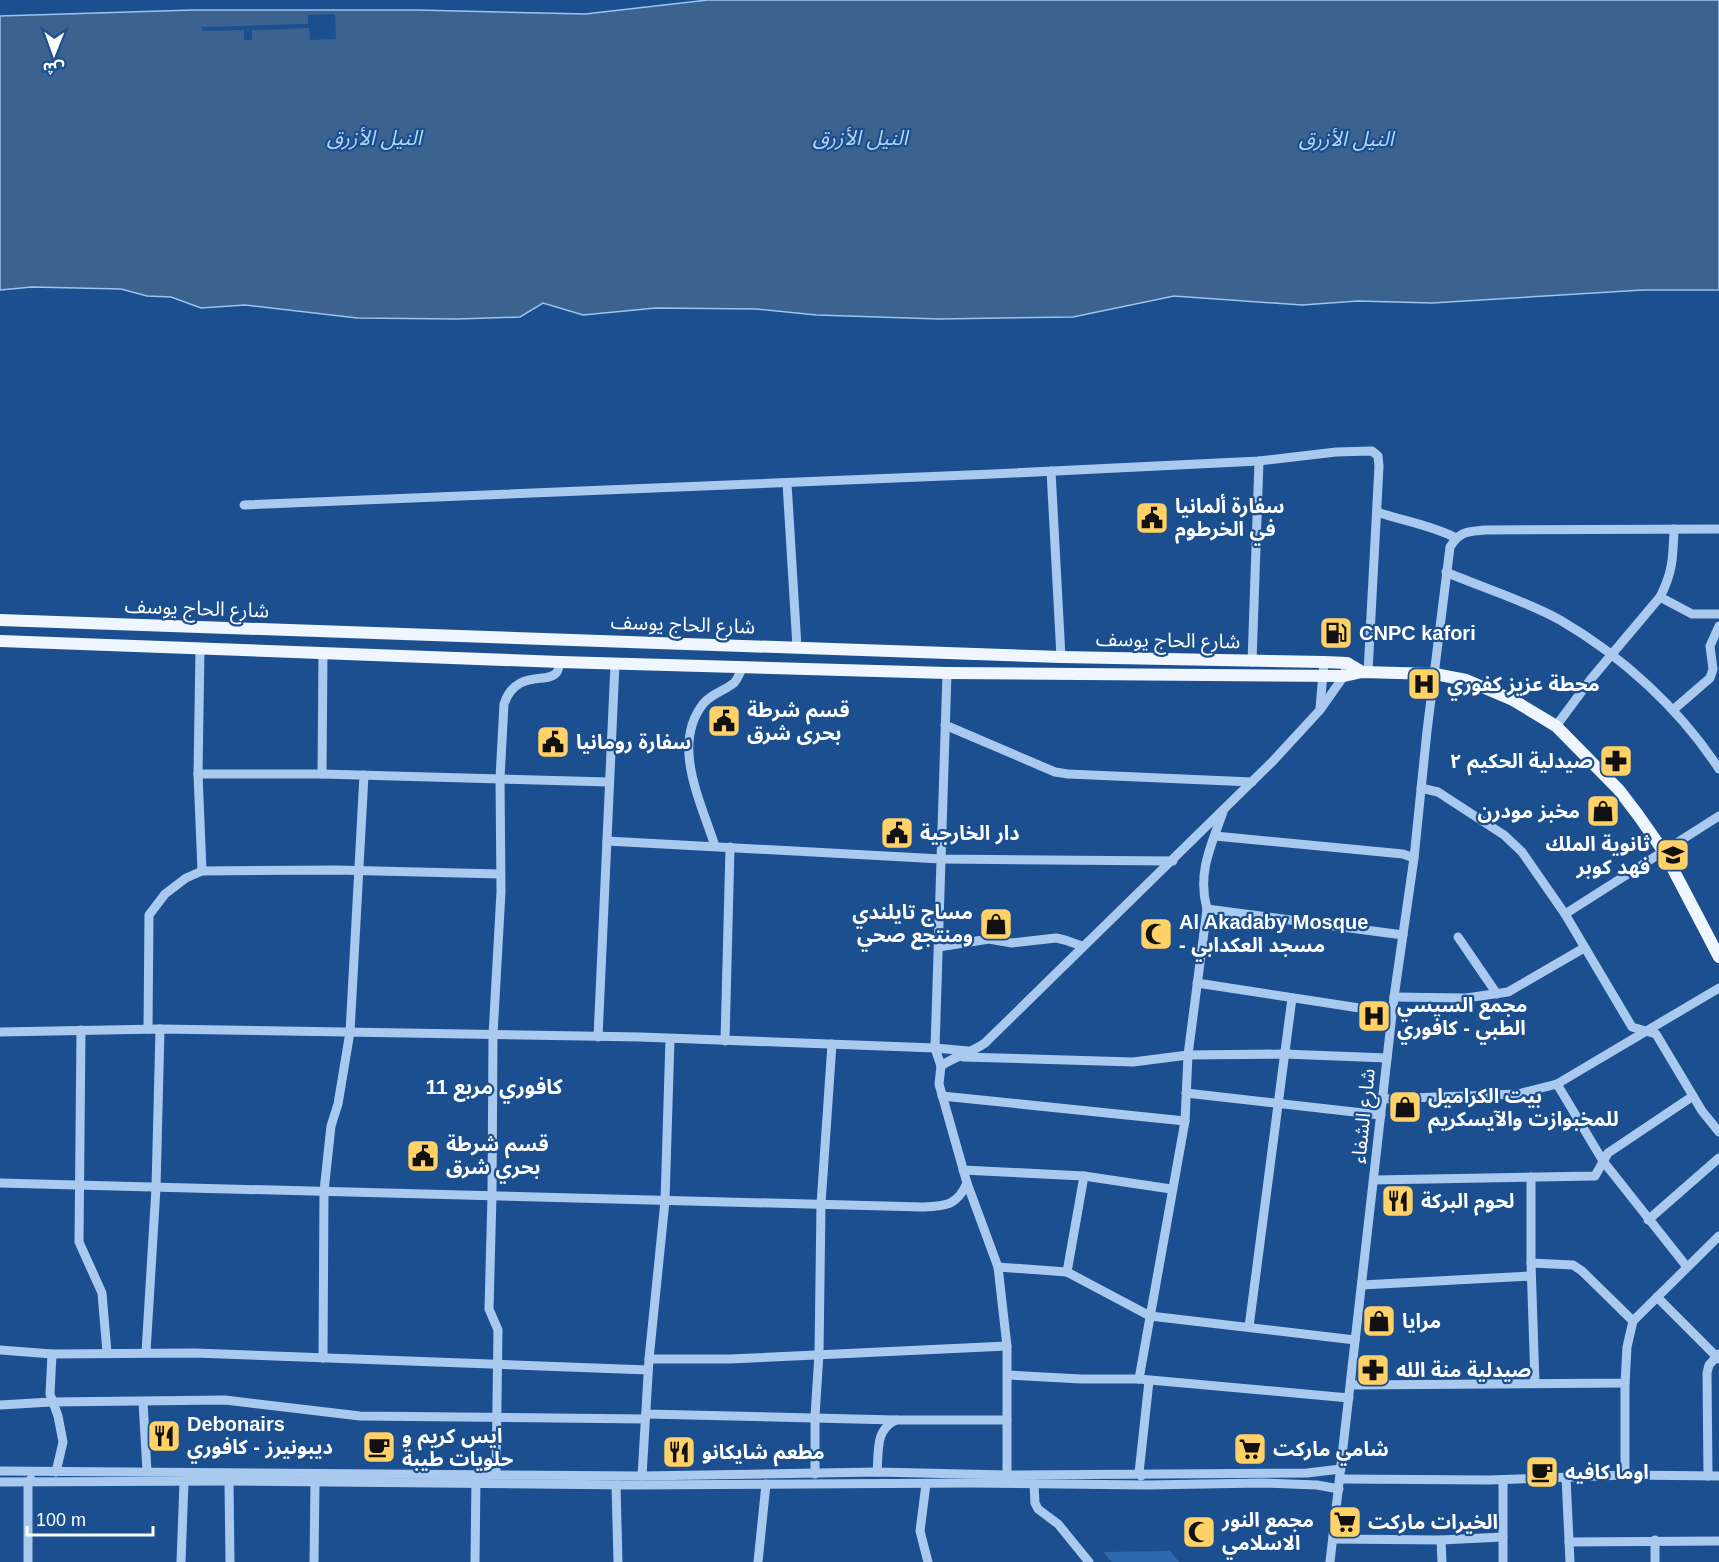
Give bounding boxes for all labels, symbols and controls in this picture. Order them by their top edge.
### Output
north arrow [24,24,84,84]
text: ش [43,59,65,77]
water label: النيل الأزرق [327,126,423,150]
water label: النيل الأزرق [813,126,909,150]
water label: النيل الأزرق [1299,127,1395,151]
place label: سفارة ألمانيا في الخرطوم [1175,493,1284,546]
public building icon: سفارة ألمانيا في الخرطوم [1134,500,1170,536]
street label: شارع الحاج يوسف [124,594,270,626]
street label: شارع الحاج يوسف [610,610,756,642]
fuel station icon: CNPC kafori [1318,615,1354,651]
place label: CNPC kafori [1359,622,1476,644]
street label: شارع الحاج يوسف [1096,628,1240,656]
hospital icon: محطة عزيز كفوري [1406,666,1442,702]
place label: محطة عزيز كفوري [1447,673,1600,701]
place label: قسم شرطة بحرى شرق [747,699,850,745]
public building icon: قسم شرطة بحرى شرق [706,703,742,739]
public building icon: سفارة رومانيا [535,724,571,760]
place label: سفارة رومانيا [576,731,691,754]
pharmacy icon: صيدلية الحكيم ٢ [1598,743,1634,779]
place label: صيدلية الحكيم ٢ [1450,750,1593,776]
shop icon: مخبز مودرن [1585,793,1621,829]
place label: مخبز مودرن [1478,800,1580,823]
public building icon: دار الخارجية [879,815,915,851]
place label: دار الخارجية [920,822,1020,845]
place label: ثانوية الملك فهد كوبر [1546,833,1650,879]
school or university icon: ثانوية الملك فهد كوبر [1655,837,1691,873]
place label: مساج تايلندي ومنتجع صحي [852,901,973,952]
shop icon: مساج تايلندي ومنتجع صحي [978,906,1014,942]
place label: Al Akadaby Mosque - مسجد العكدابي [1179,911,1368,962]
mosque icon: Al Akadaby Mosque - مسجد العكدابي [1138,916,1174,952]
place label: مجمع السيسي الطبي - كافوري [1397,994,1528,1045]
hospital icon: مجمع السيسي الطبي - كافوري [1356,998,1392,1034]
street label: شارع الشفاء [1347,1067,1383,1165]
district label: كافوري مربع 11 [425,1075,563,1104]
place label: بيت الكراميل للمخبوازت والآيسكريم [1428,1085,1619,1134]
shop icon: بيت الكراميل للمخبوازت والآيسكريم [1387,1089,1423,1125]
place label: قسم شرطة بحري شرق [446,1133,549,1184]
public building icon: قسم شرطة بحري شرق [405,1138,441,1174]
restaurant icon: لحوم البركة [1380,1183,1416,1219]
place label: لحوم البركة [1421,1190,1515,1216]
shop icon: مرايا [1361,1303,1397,1339]
place label: مرايا [1402,1310,1441,1333]
pharmacy icon: صيدلية منة الله [1355,1352,1391,1388]
place label: صيدلية منة الله [1396,1359,1531,1382]
place label: Debonairs ديبونيرز - كافوري [187,1413,333,1464]
restaurant icon: Debonairs ديبونيرز - كافوري [146,1418,182,1454]
place label: ايس كريم و حلويات طيبة [402,1425,514,1471]
cafe icon: ايس كريم و حلويات طيبة [361,1429,397,1465]
supermarket icon: شامي ماركت [1232,1431,1268,1467]
restaurant icon: مطعم شايكانو [661,1434,697,1470]
place label: شامي ماركت [1273,1438,1389,1466]
place label: مطعم شايكانو [702,1441,825,1467]
cafe icon: اوما كافيه [1524,1454,1560,1490]
place label: اوما كافيه [1565,1461,1649,1484]
scale bar [27,1499,153,1537]
supermarket icon: الخيرات ماركت [1327,1504,1363,1540]
place label: مجمع النور الاسلامي [1221,1509,1314,1560]
text: 100 m [36,1510,86,1530]
place label: الخيرات ماركت [1368,1511,1498,1534]
mosque icon: مجمع النور الاسلامي [1181,1514,1217,1550]

